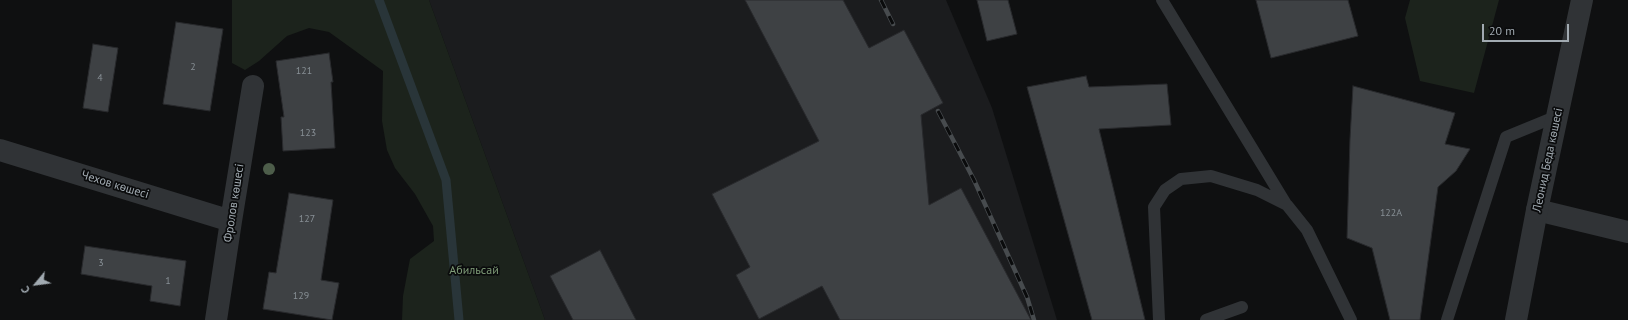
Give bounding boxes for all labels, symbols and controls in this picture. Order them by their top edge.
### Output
scale bar [1484,16,1571,42]
text: 20 m [1489,23,1515,38]
house number: 2 [190,61,196,73]
house number: 121 [296,65,312,77]
house number: 4 [97,72,103,84]
street label: Леонид Беда көшесі [1530,107,1566,213]
house number: 123 [300,127,316,139]
street label: Фролов көшесі [221,163,247,243]
street label: Чехов көшесі [79,168,151,202]
house number: 122А [1380,207,1402,219]
house number: 127 [299,213,315,225]
house number: 3 [98,257,104,269]
north arrow [16,264,56,304]
park label: Абильсай [449,264,499,278]
house number: 1 [165,275,171,287]
text: С [18,284,33,296]
house number: 129 [293,290,309,302]

